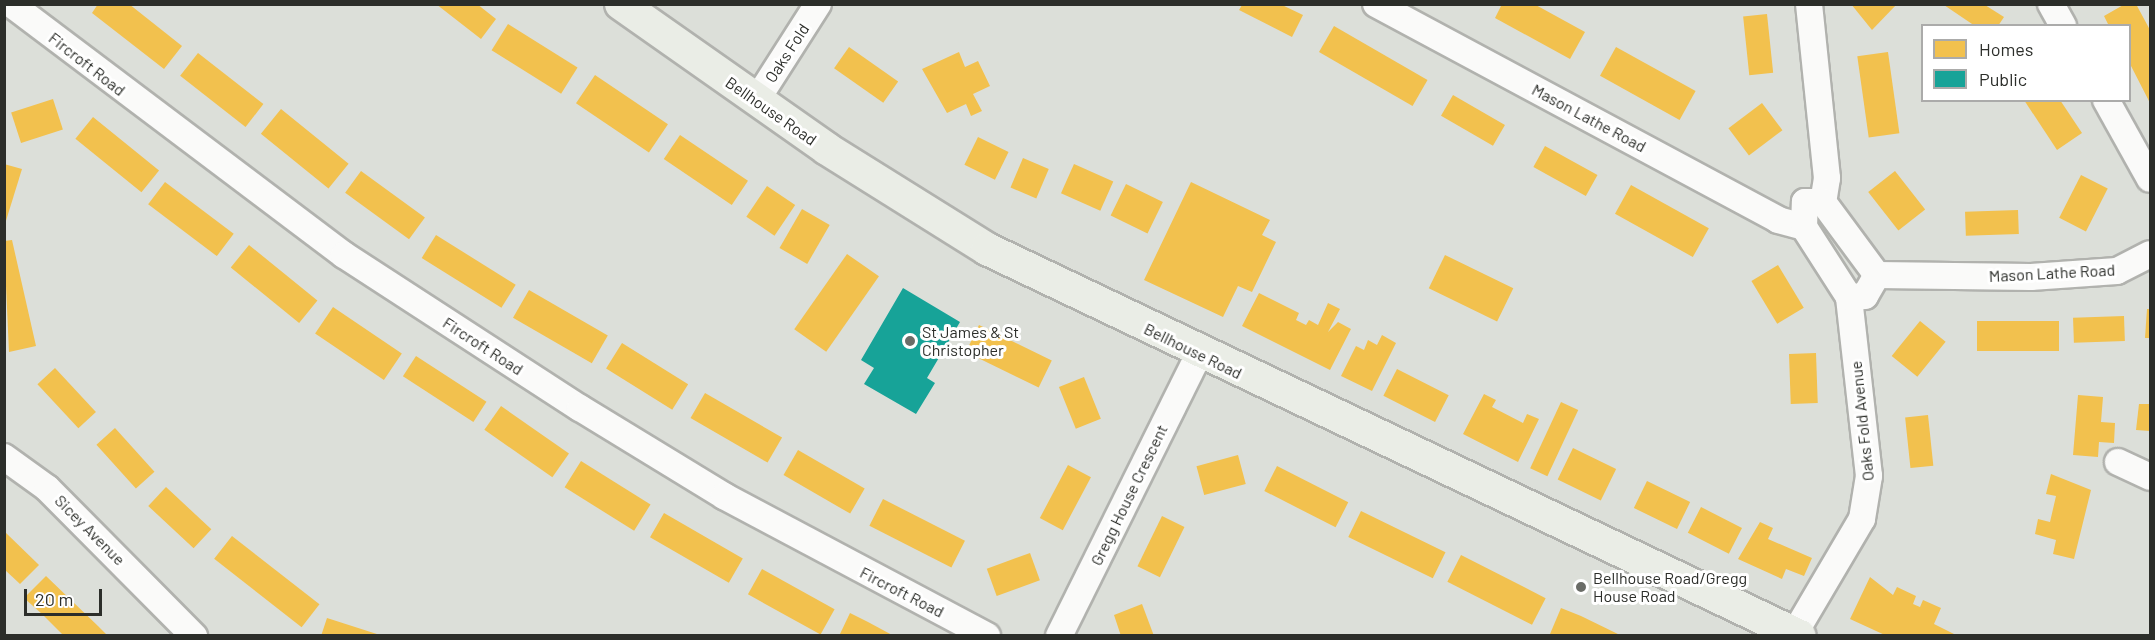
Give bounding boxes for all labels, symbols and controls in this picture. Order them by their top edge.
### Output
street label: Oaks Fold [761,20,813,86]
legend [1921,24,2131,102]
street label: Fircroft Road [45,28,129,100]
text: Homes [1979,38,2033,60]
text: Public [1979,68,2027,90]
street label: Bellhouse Road [722,73,820,149]
street label: Mason Lathe Road [1529,80,1649,156]
street label: Mason Lathe Road [1988,260,2116,286]
street label: Fircroft Road [439,313,527,379]
street label: Bellhouse Road [1141,319,1245,383]
place label: St James & St Christopher [922,322,1019,360]
marker: St James & St Christopher [903,334,917,348]
street label: Oaks Fold Avenue [1846,360,1878,482]
street label: Gregg House Crescent [1087,421,1171,569]
street label: Sicey Avenue [51,491,129,569]
street label: Fircroft Road [857,563,947,621]
place label: Bellhouse Road/Gregg House Road [1593,568,1747,606]
scale bar [27,577,105,615]
marker: Bellhouse Road/Gregg House Road [1574,580,1588,594]
text: 20 m [35,588,73,610]

